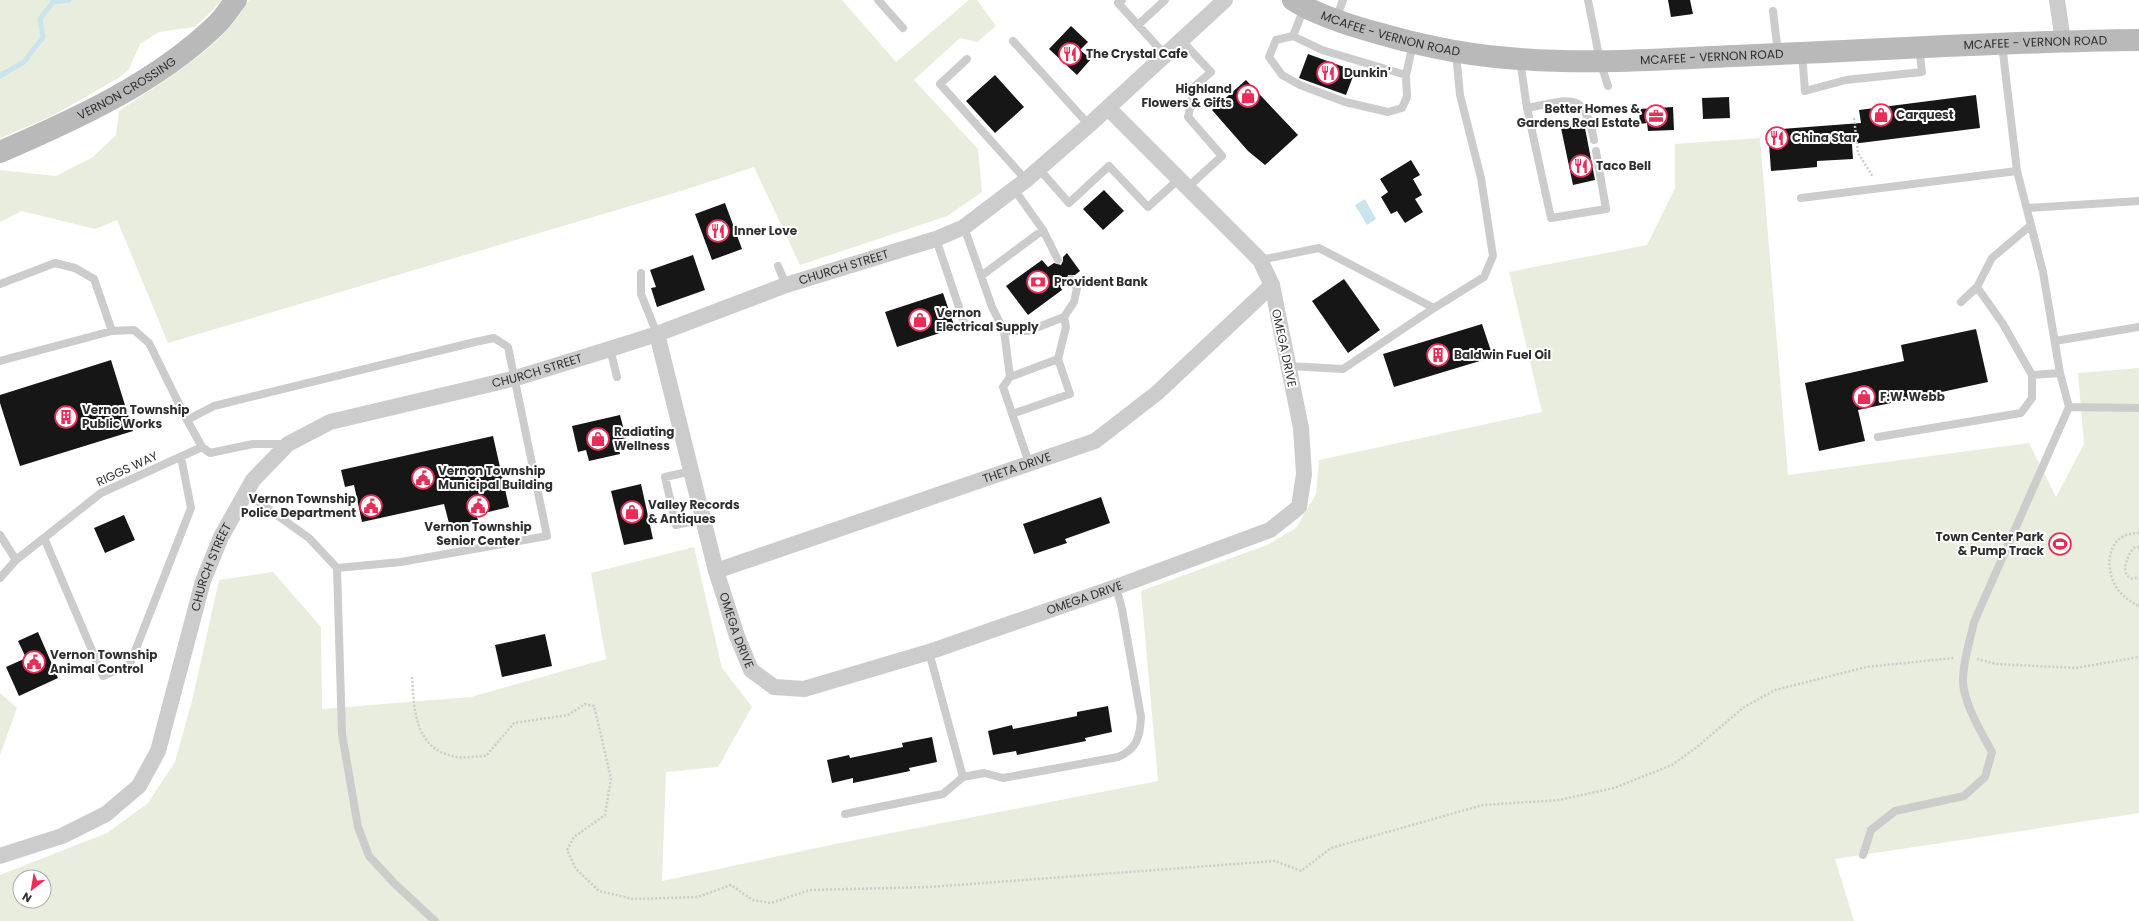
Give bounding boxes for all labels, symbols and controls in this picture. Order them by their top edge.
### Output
street label: MCAFEE - VERNON ROAD [1319,6,1462,60]
street label: MCAFEE - VERNON ROAD [1963,31,2107,53]
restaurant icon: The Crystal Cafe [1057,41,1083,67]
place label: The Crystal Cafe [1086,45,1188,62]
street label: MCAFEE - VERNON ROAD [1640,45,1784,68]
street label: VERNON CROSSING [74,52,179,124]
restaurant icon: Dunkin' [1315,60,1341,86]
place label: Dunkin' [1344,64,1391,81]
place label: Highland Flowers & Gifts [1141,80,1232,111]
shop icon: Highland Flowers & Gifts [1235,83,1261,109]
place label: Better Homes & Gardens Real Estate [1517,100,1641,131]
shop icon: Carquest [1868,102,1894,128]
office icon: Better Homes & Gardens Real Estate [1643,103,1669,129]
place label: Carquest [1896,106,1954,123]
restaurant icon: China Star [1764,125,1790,151]
place label: China Star [1792,129,1857,146]
restaurant icon: Taco Bell [1568,153,1594,179]
place label: Taco Bell [1596,157,1651,174]
restaurant icon: Inner Love [705,218,731,244]
place label: Inner Love [734,222,798,239]
street label: CHURCH STREET [796,245,891,289]
bank icon: Provident Bank [1025,269,1051,295]
place label: Provident Bank [1054,273,1149,290]
place label: Vernon Electrical Supply [936,304,1039,335]
shop icon: Vernon Electrical Supply [907,307,933,333]
street label: OMEGA DRIVE [1268,307,1301,389]
building icon: Baldwin Fuel Oil [1425,342,1451,368]
place label: Baldwin Fuel Oil [1454,346,1551,363]
street label: CHURCH STREET [490,349,585,391]
shop icon: F.W. Webb [1851,384,1877,410]
place label: F.W. Webb [1880,388,1945,405]
place label: Vernon Township Public Works [82,401,189,432]
building icon: Vernon Township Public Works [53,404,79,430]
place label: Radiating Wellness [614,423,674,454]
shop icon: Radiating Wellness [585,426,611,452]
street label: RIGGS WAY [93,447,160,490]
street label: THETA DRIVE [980,448,1053,487]
place label: Vernon Township Municipal Building [438,462,553,493]
public building icon: Vernon Township Municipal Building [410,465,436,491]
place label: Vernon Township Police Department [241,490,356,521]
public building icon: Vernon Township Police Department [358,493,384,519]
public building icon: Vernon Township Senior Center [465,493,491,519]
place label: Valley Records & Antiques [648,496,740,527]
shop icon: Valley Records & Antiques [619,499,645,525]
place label: Vernon Township Senior Center [424,518,532,549]
street label: CHURCH STREET [186,519,236,613]
place label: Town Center Park & Pump Track [1935,528,2045,559]
sports icon: Town Center Park & Pump Track [2047,531,2073,557]
street label: OMEGA DRIVE [1044,576,1125,619]
street label: OMEGA DRIVE [715,590,758,671]
place label: Vernon Township Animal Control [50,646,157,677]
public building icon: Vernon Township Animal Control [21,649,47,675]
north arrow [12,869,52,909]
text: N [19,889,35,907]

